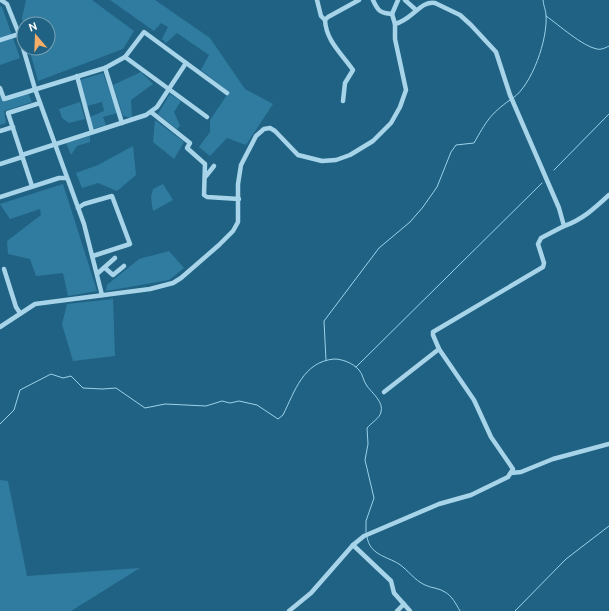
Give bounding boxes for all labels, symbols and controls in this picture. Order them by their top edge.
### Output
north arrow [16,16,56,56]
text: N [27,20,39,34]

